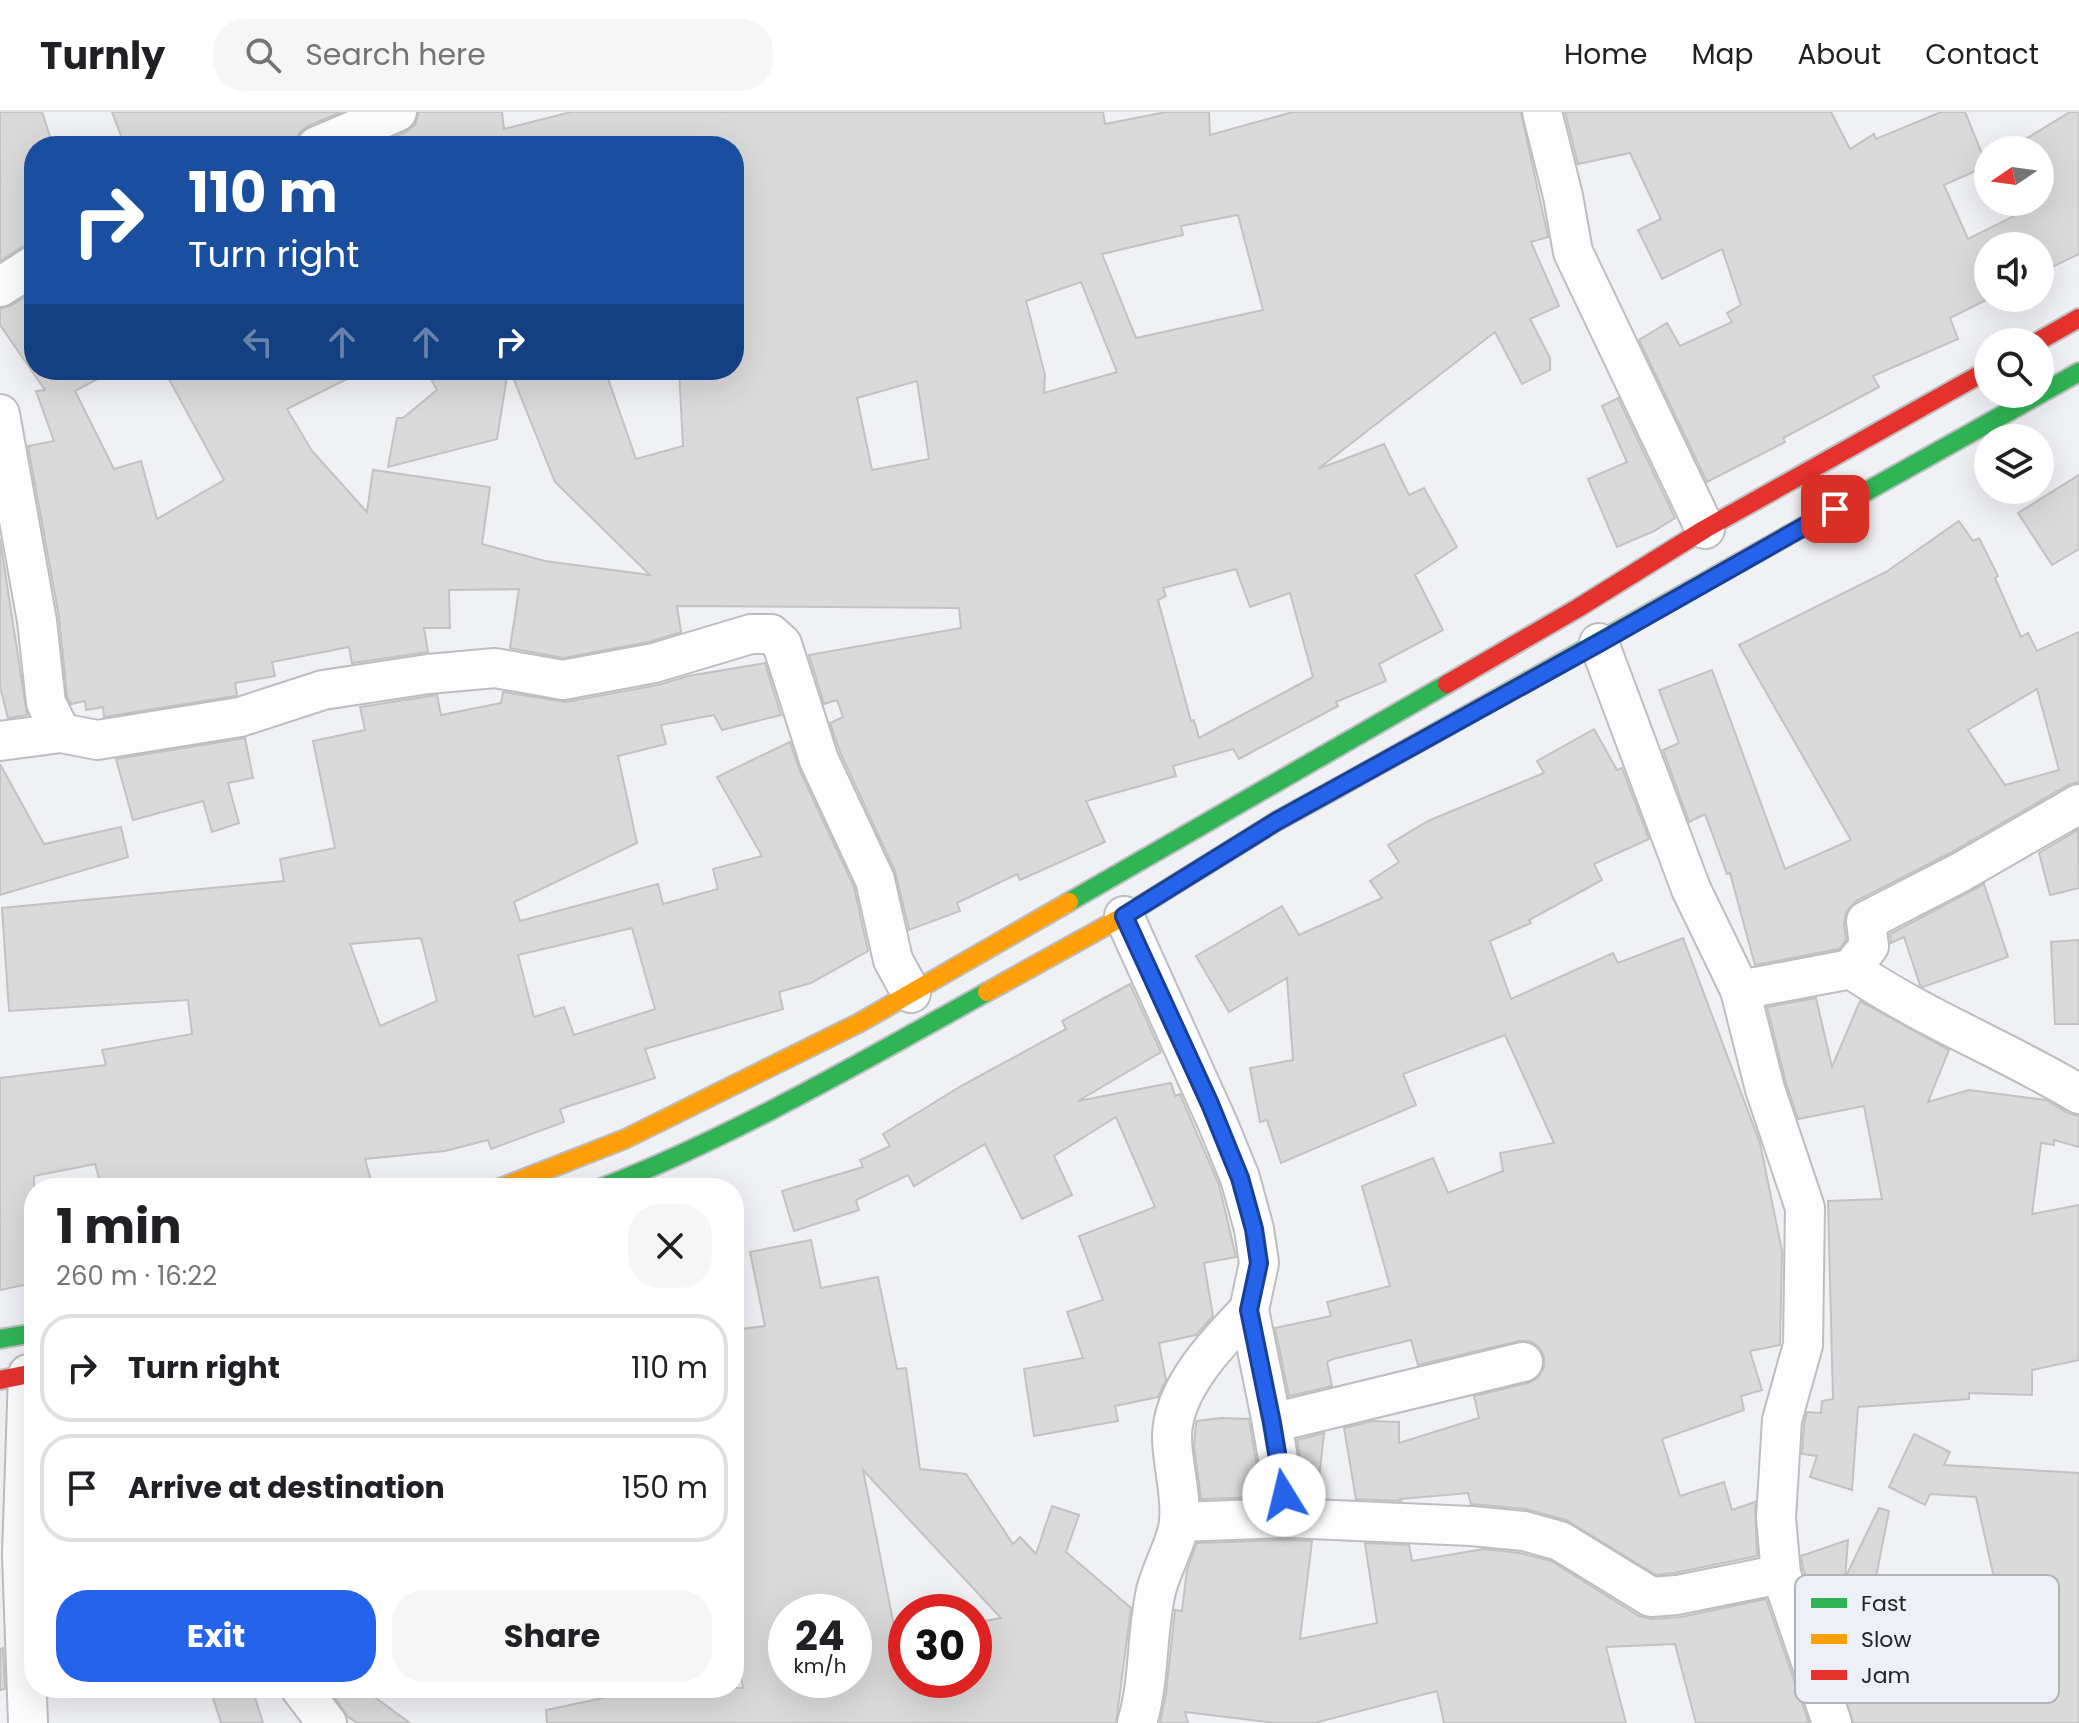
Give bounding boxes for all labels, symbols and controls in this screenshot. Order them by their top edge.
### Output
search box [213,19,773,91]
text: Turnly [40,29,165,82]
icon: search [241,33,285,77]
text: Search here [305,33,486,76]
text: Home [1564,35,1647,74]
text: Map [1691,35,1753,74]
text: About [1797,35,1881,74]
text: Contact [1925,35,2039,74]
north arrow [1974,136,2054,216]
map controls [1974,136,2054,504]
text: 110 m [188,153,338,232]
icon: right [56,168,160,272]
text: Turn right [188,229,359,280]
button: sound [1974,232,2054,312]
icon: left [236,320,280,364]
icon: ahead [320,320,364,364]
icon: ahead [404,320,448,364]
icon: right [488,320,532,364]
button: search [1974,328,2054,408]
button: layers [1974,424,2054,504]
pin [1801,475,1869,543]
icon: arrive [1813,487,1857,531]
text: 1 min [56,1193,182,1260]
button: close [628,1204,712,1288]
text: 260 m · 16:22 [56,1258,217,1294]
icon: right [60,1346,104,1390]
text: Turn right [128,1346,280,1389]
text: 110 m [631,1346,708,1389]
position arrow [1242,1453,1326,1537]
icon: arrive [60,1466,104,1510]
text: Arrive at destination [128,1466,445,1509]
text: 150 m [622,1466,708,1509]
legend [1795,1575,2059,1703]
text: Fast [1861,1588,1906,1619]
button: Exit [56,1590,376,1682]
button: Share [392,1590,712,1682]
speed limit sign: 30 [888,1594,992,1698]
text: 24 [795,1608,845,1664]
text: Slow [1861,1624,1911,1655]
text: km/h [793,1652,847,1680]
text: Jam [1861,1660,1910,1691]

